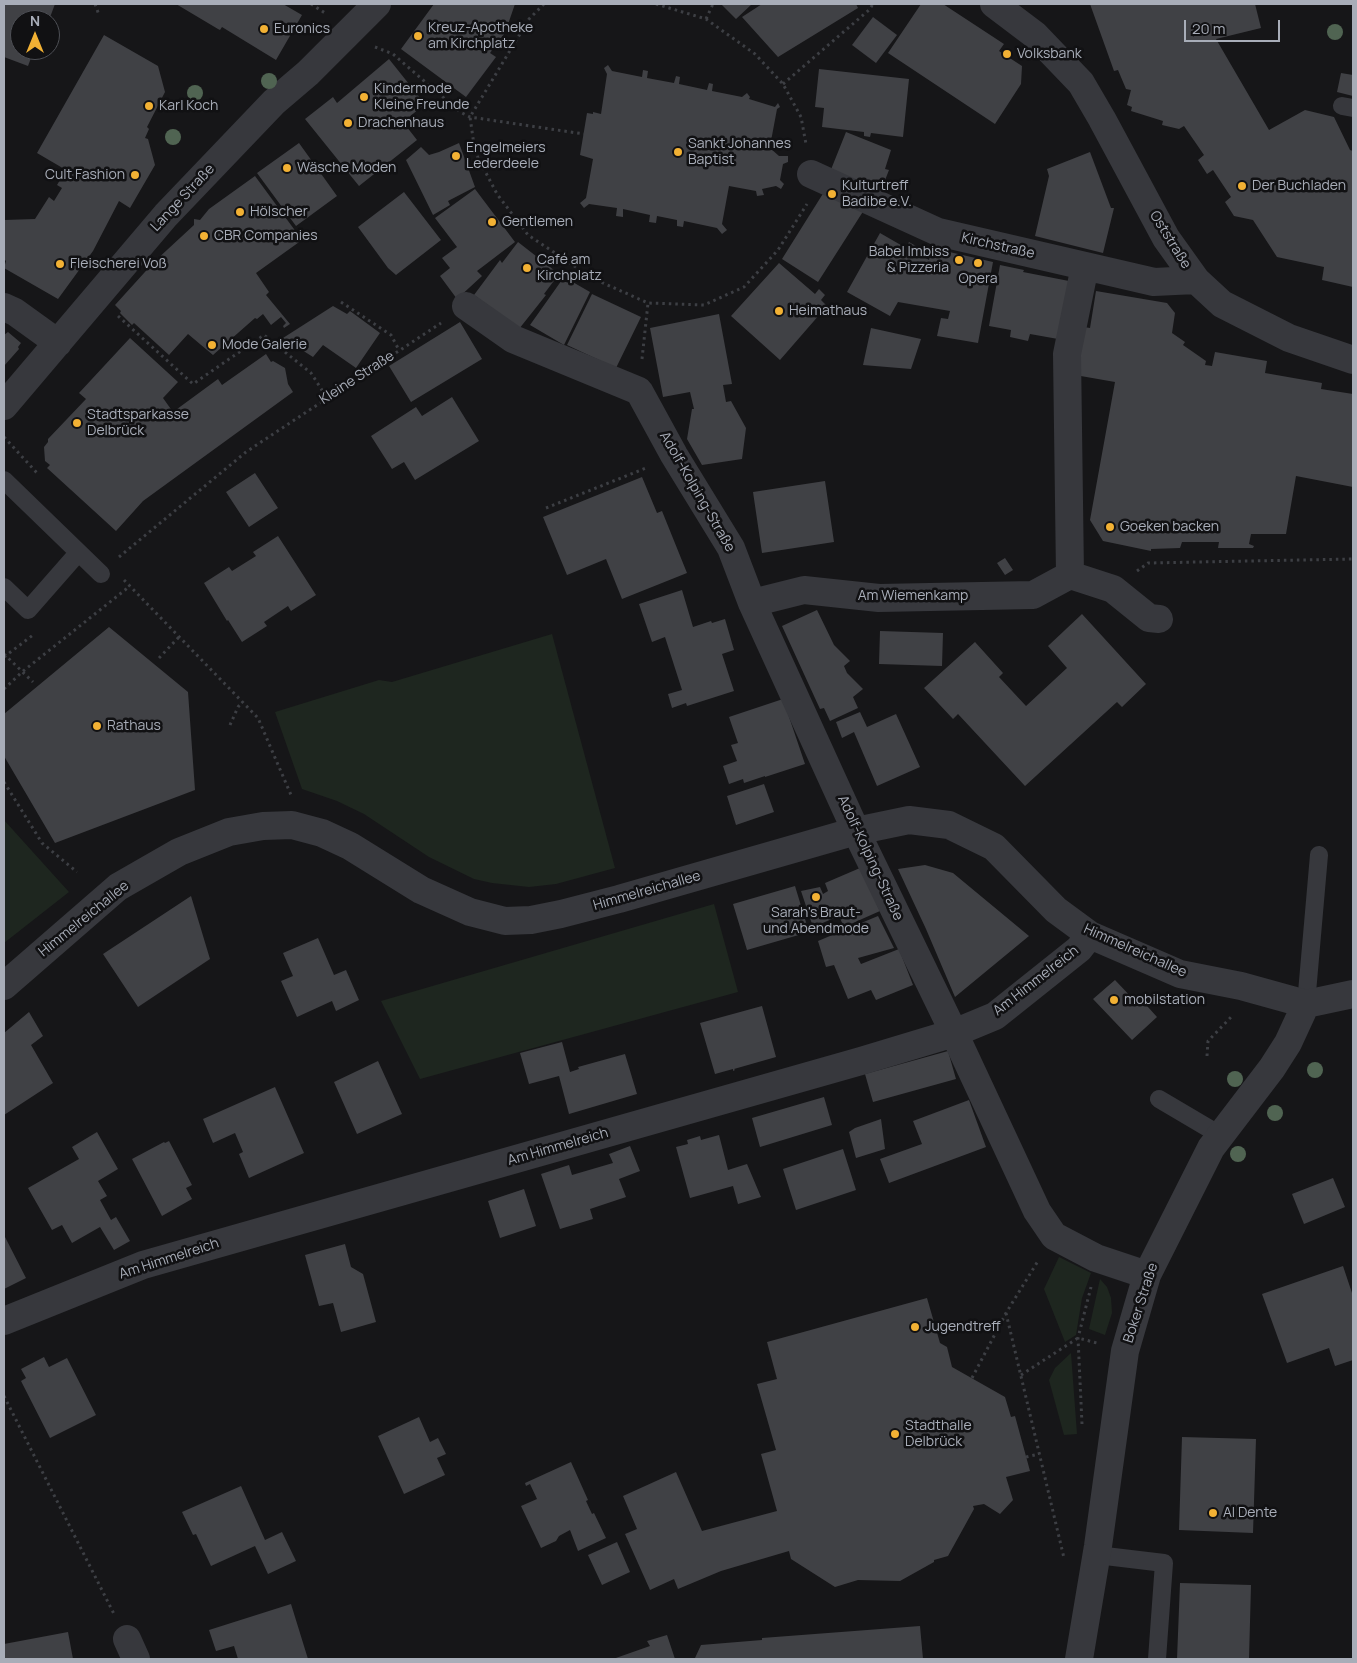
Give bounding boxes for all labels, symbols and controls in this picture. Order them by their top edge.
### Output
north arrow [10,10,60,60]
scale bar [1187,10,1283,42]
text: N [30,11,40,30]
text: 20 m [1192,18,1225,39]
place label: Kreuz-Apotheke am Kirchplatz [428,20,533,52]
place label: Euronics [274,21,330,37]
marker: Euronics [258,23,270,35]
marker: Kreuz-Apotheke am Kirchplatz [412,30,424,42]
place label: Volksbank [1017,46,1082,62]
marker: Volksbank [1001,48,1013,60]
place label: Kindermode Kleine Freunde [374,81,469,114]
marker: Kindermode Kleine Freunde [358,91,370,103]
place label: Karl Koch [159,98,218,114]
marker: Karl Koch [143,100,155,112]
place label: Drachenhaus [358,115,444,131]
marker: Drachenhaus [342,117,354,129]
place label: Sankt Johannes Baptist [688,136,791,168]
place label: Engelmeiers Lederdeele [466,140,546,172]
marker: Sankt Johannes Baptist [672,146,684,158]
marker: Engelmeiers Lederdeele [450,150,462,162]
place label: Wäsche Moden [297,160,396,176]
street label: Lange Straße [148,161,218,235]
marker: Wäsche Moden [281,162,293,174]
place label: Cult Fashion [45,167,125,183]
marker: Cult Fashion [129,169,141,181]
place label: Kulturtreff Badibe e.V. [842,178,912,210]
place label: Der Buchladen [1252,178,1346,194]
marker: Der Buchladen [1236,180,1248,192]
marker: Kulturtreff Badibe e.V. [826,188,838,200]
place label: Hölscher [250,204,308,220]
marker: Hölscher [234,206,246,218]
street label: Oststraße [1146,208,1194,272]
place label: Gentlemen [502,214,573,230]
marker: Gentlemen [486,216,498,228]
place label: CBR Companies [214,228,318,244]
street label: Kirchstraße [960,229,1036,263]
marker: CBR Companies [198,230,210,242]
place label: Babel Imbiss & Pizzeria [869,244,949,276]
place label: Café am Kirchplatz [537,252,602,284]
marker: Babel Imbiss & Pizzeria [953,254,965,266]
place label: Fleischerei Voß [70,256,167,272]
marker: Opera [972,257,984,269]
marker: Fleischerei Voß [54,258,66,270]
marker: Café am Kirchplatz [521,262,533,274]
place label: Opera [958,271,998,287]
place label: Heimathaus [789,303,867,319]
marker: Heimathaus [773,305,785,317]
place label: Mode Galerie [222,337,307,353]
marker: Mode Galerie [206,339,218,351]
street label: Kleine Straße [317,348,397,408]
place label: Stadtsparkasse Delbrück [87,407,189,440]
marker: Stadtsparkasse Delbrück [71,417,83,429]
street label: Adolf-Kolping-Straße [656,429,738,555]
place label: Goeken backen [1120,519,1219,535]
marker: Goeken backen [1104,521,1116,533]
street label: Am Wiemenkamp [858,588,968,604]
place label: Rathaus [107,718,161,734]
marker: Rathaus [91,720,103,732]
street label: Adolf-Kolping-Straße [834,793,906,923]
street label: Himmelreichallee [591,868,703,914]
street label: Himmelreichallee [36,878,132,960]
marker: Sarah's Braut- und Abendmode [810,891,822,903]
place label: Sarah's Braut- und Abendmode [763,905,869,938]
street label: Himmelreichallee [1081,921,1189,981]
street label: Am Himmelreich [990,942,1082,1020]
place label: mobilstation [1124,992,1205,1008]
marker: mobilstation [1108,994,1120,1006]
street label: Am Himmelreich [506,1125,610,1169]
street label: Am Himmelreich [117,1235,221,1283]
street label: Boker Straße [1120,1261,1162,1345]
place label: Jugendtreff [925,1319,1001,1335]
marker: Jugendtreff [909,1321,921,1333]
place label: Stadthalle Delbrück [905,1418,972,1450]
marker: Stadthalle Delbrück [889,1428,901,1440]
place label: Al Dente [1223,1505,1277,1521]
marker: Al Dente [1207,1507,1219,1519]

